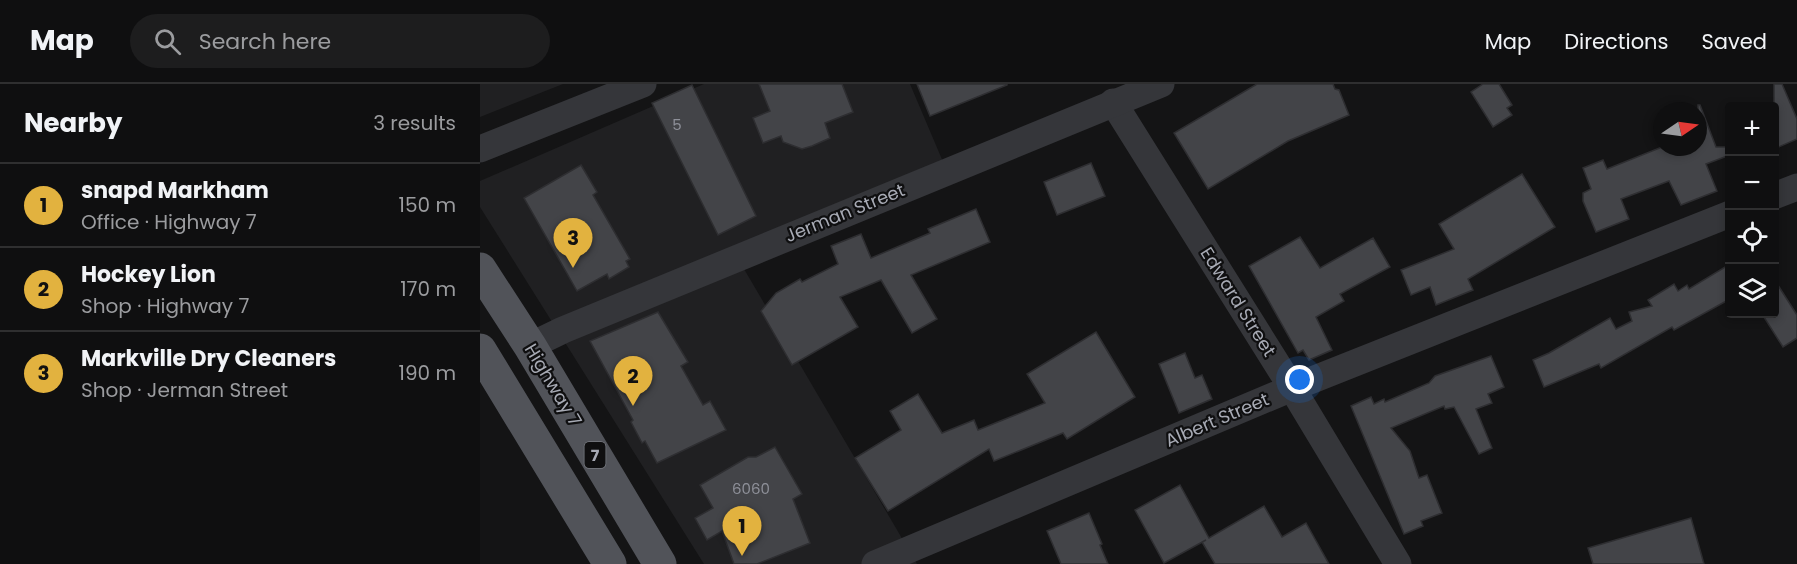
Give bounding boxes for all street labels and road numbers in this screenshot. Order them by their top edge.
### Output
street label: Jerman Street [781,177,908,248]
street label: Edward Street [1195,242,1282,361]
street label: Highway 7 [519,339,588,431]
street label: Albert Street [1161,386,1273,453]
road number: 7 [584,442,606,468]

